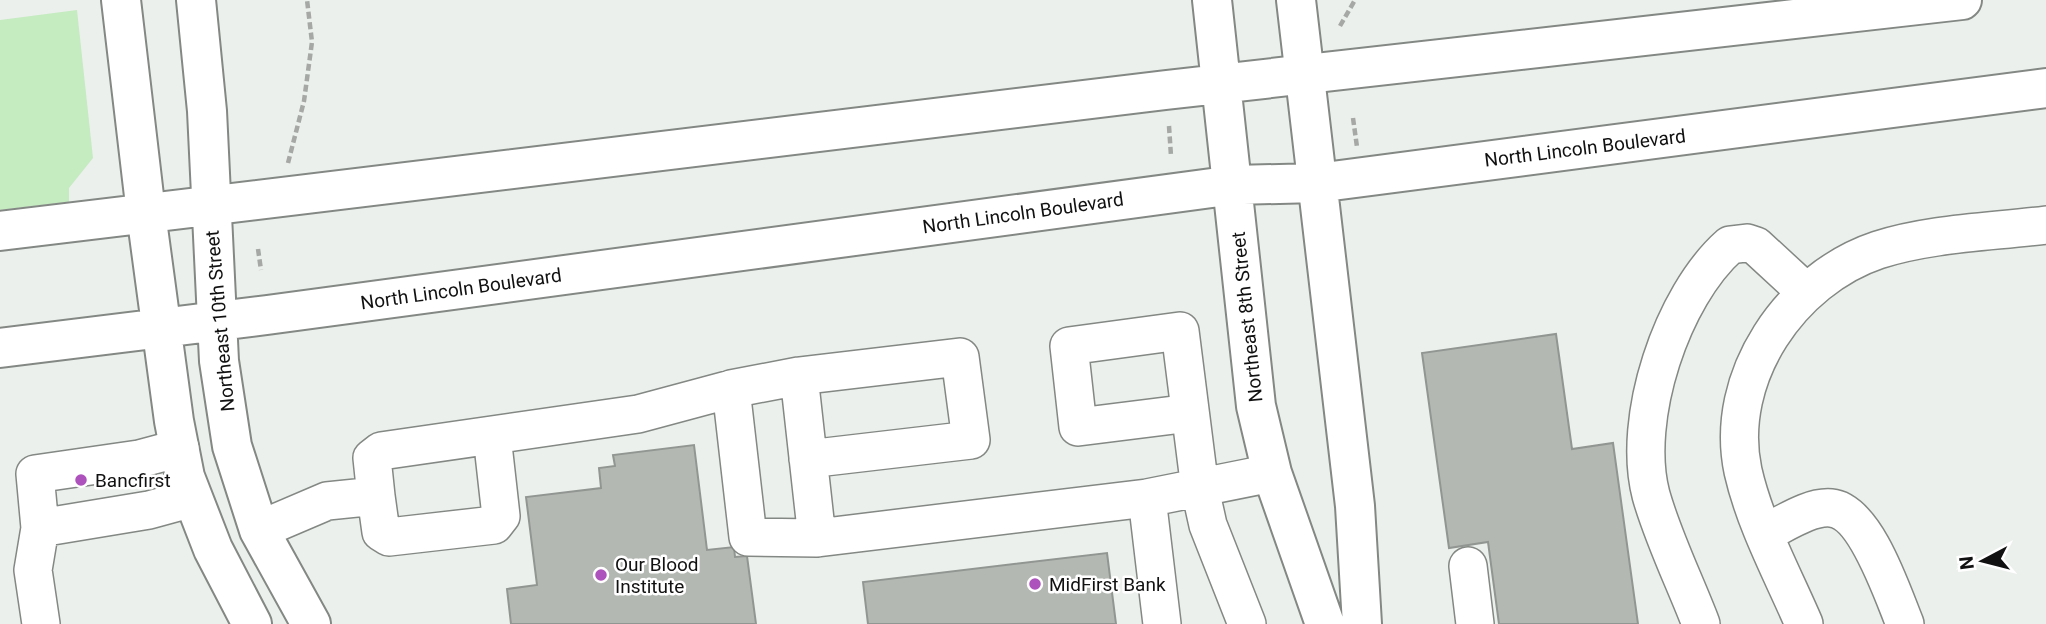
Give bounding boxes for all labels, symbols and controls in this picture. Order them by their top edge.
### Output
street label: North Lincoln Boulevard [1483,124,1687,172]
street label: North Lincoln Boulevard [921,188,1125,238]
street label: Northeast 10th Street [201,229,239,413]
street label: Northeast 8th Street [1227,231,1267,403]
street label: North Lincoln Boulevard [359,264,563,314]
place label: Bancfirst [95,469,171,492]
marker: Bancfirst [73,472,89,488]
north arrow [1948,526,2018,596]
place label: Our Blood Institute [615,553,699,598]
text: N [1954,555,1979,571]
marker: Our Blood Institute [593,567,609,583]
place label: MidFirst Bank [1049,573,1166,596]
marker: MidFirst Bank [1027,576,1043,592]

